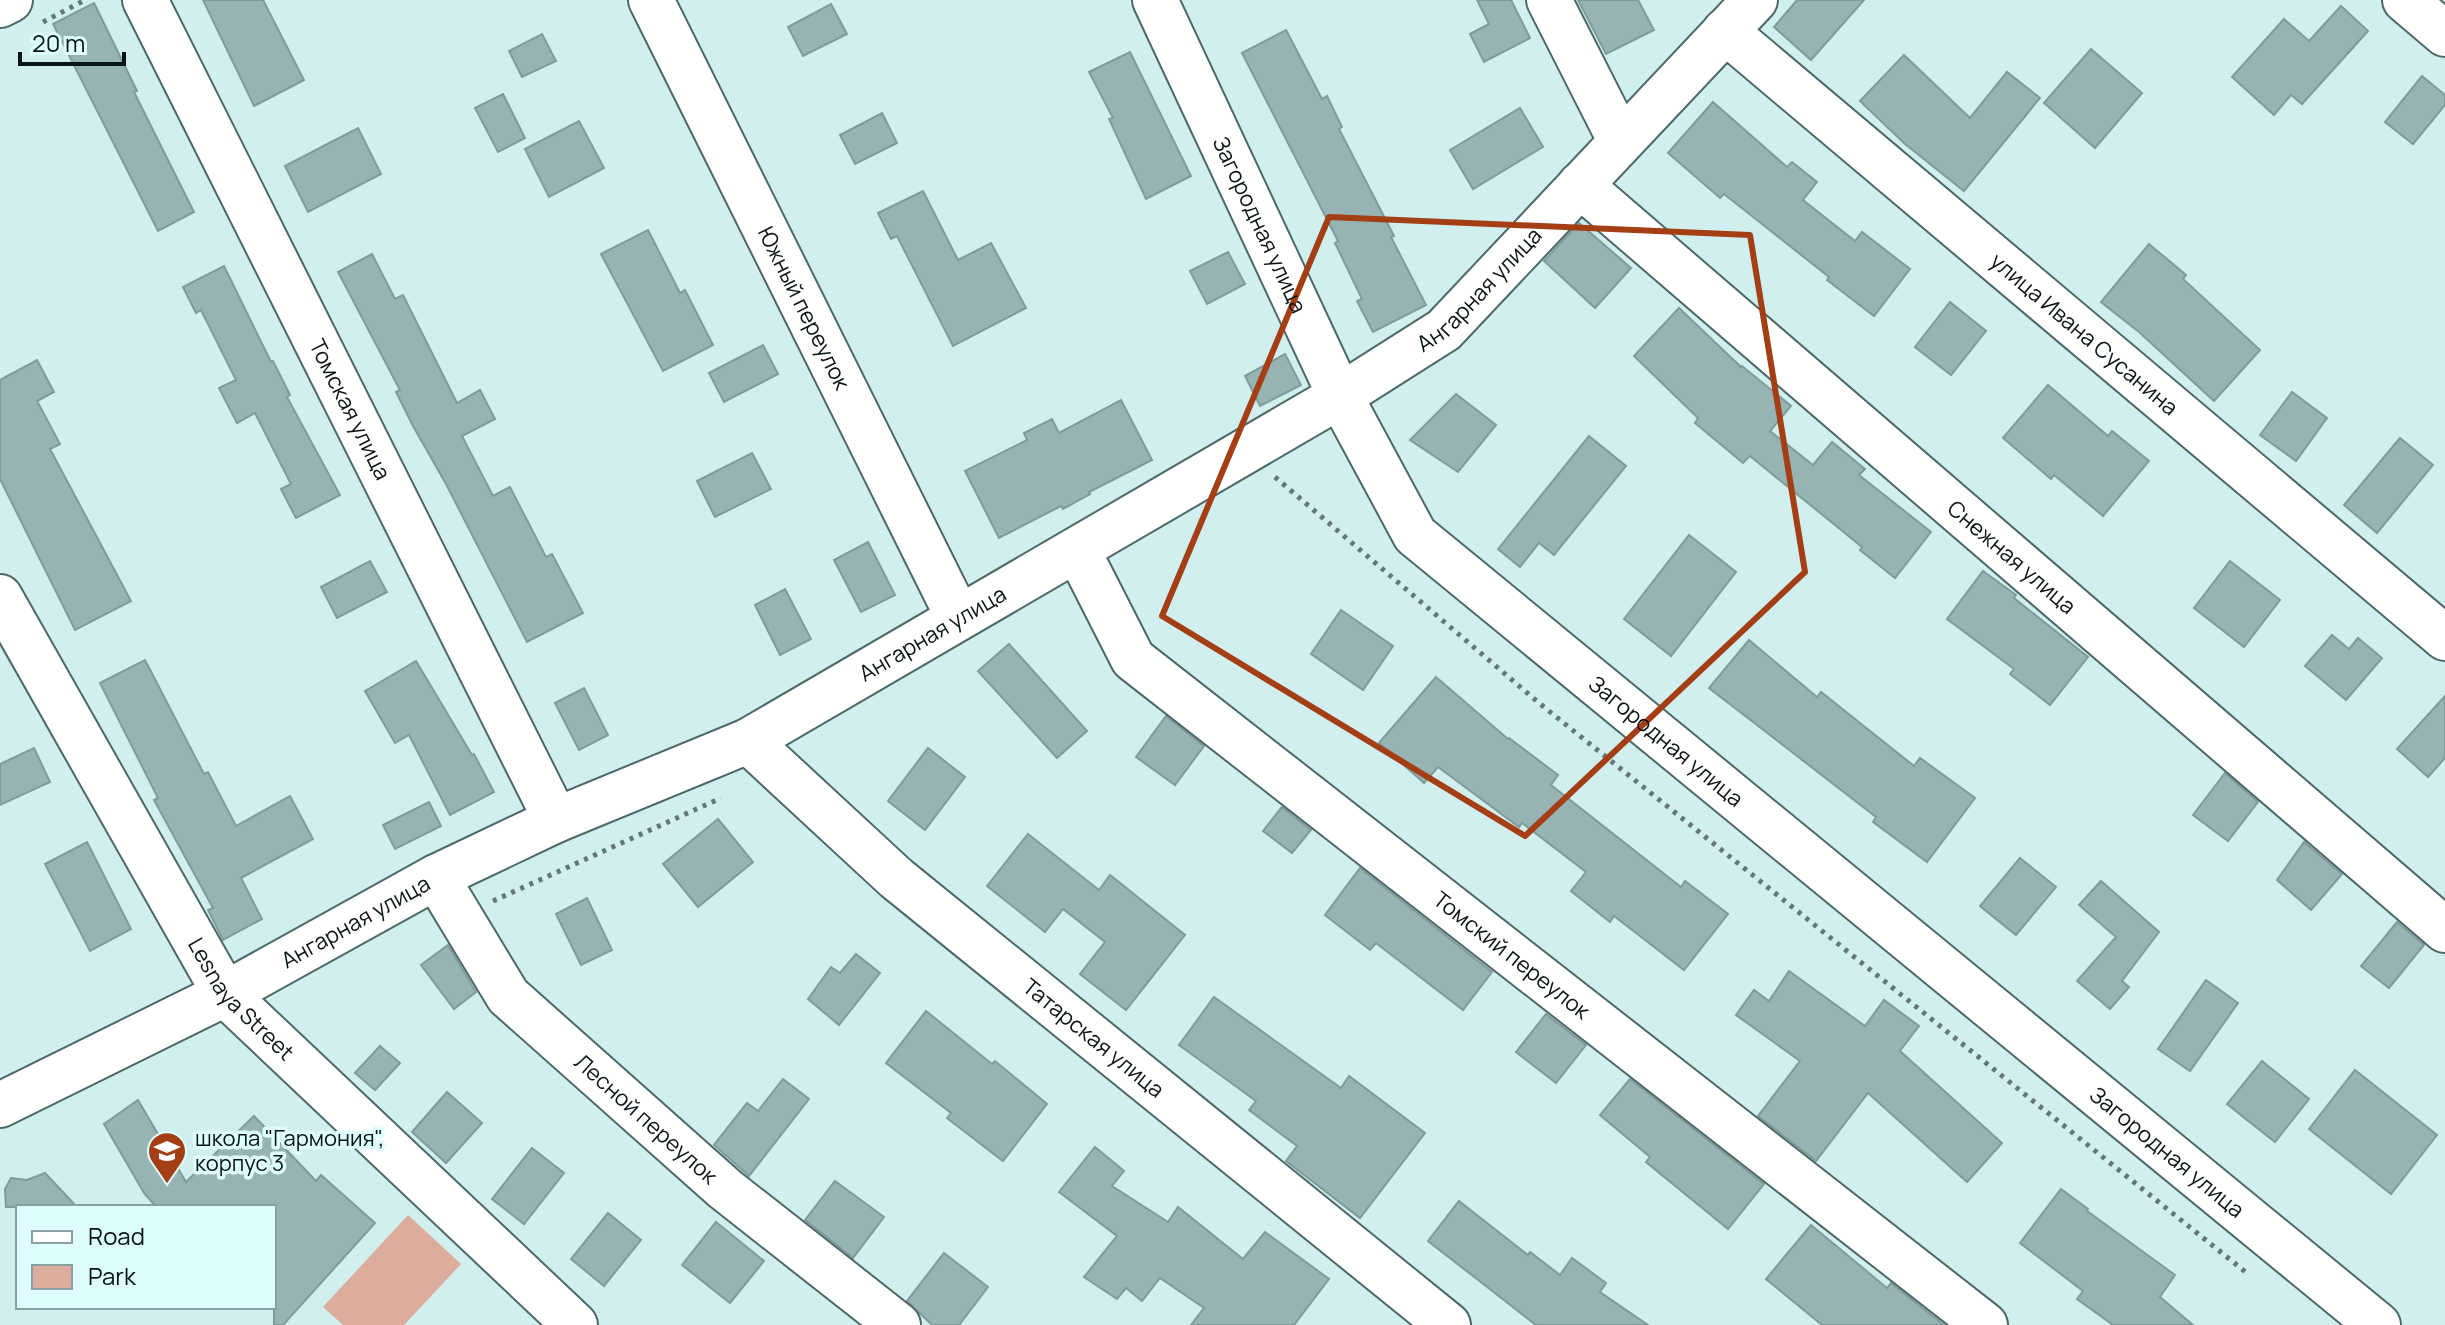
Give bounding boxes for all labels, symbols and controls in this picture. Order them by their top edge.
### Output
scale bar [20,16,124,66]
text: 20 m [32,26,85,59]
street label: Загородная улица [1206,132,1314,318]
street label: Южный переулок [751,221,858,396]
street label: Ангарная улица [1411,221,1548,359]
street label: улица Ивана Сусанина [1984,246,2185,422]
street label: Томская улица [302,334,398,485]
street label: Снежная улица [1941,493,2083,621]
street label: Ангарная улица [853,579,1012,688]
street label: Загородная улица [1583,669,1750,813]
street label: Ангарная улица [276,868,435,975]
street label: Томский переулок [1427,884,1597,1026]
street label: Lesnaya Street [181,932,301,1067]
street label: Татарская улица [1017,972,1171,1104]
street label: Лесной переулок [568,1047,725,1191]
street label: Загородная улица [2084,1080,2251,1224]
place label: школа "Гармония", корпус 3 [195,1123,384,1178]
school or university icon: школа "Гармония", корпус 3 [146,1130,188,1185]
legend [16,1205,276,1309]
text: Road [88,1219,145,1252]
text: Park [88,1259,137,1292]

